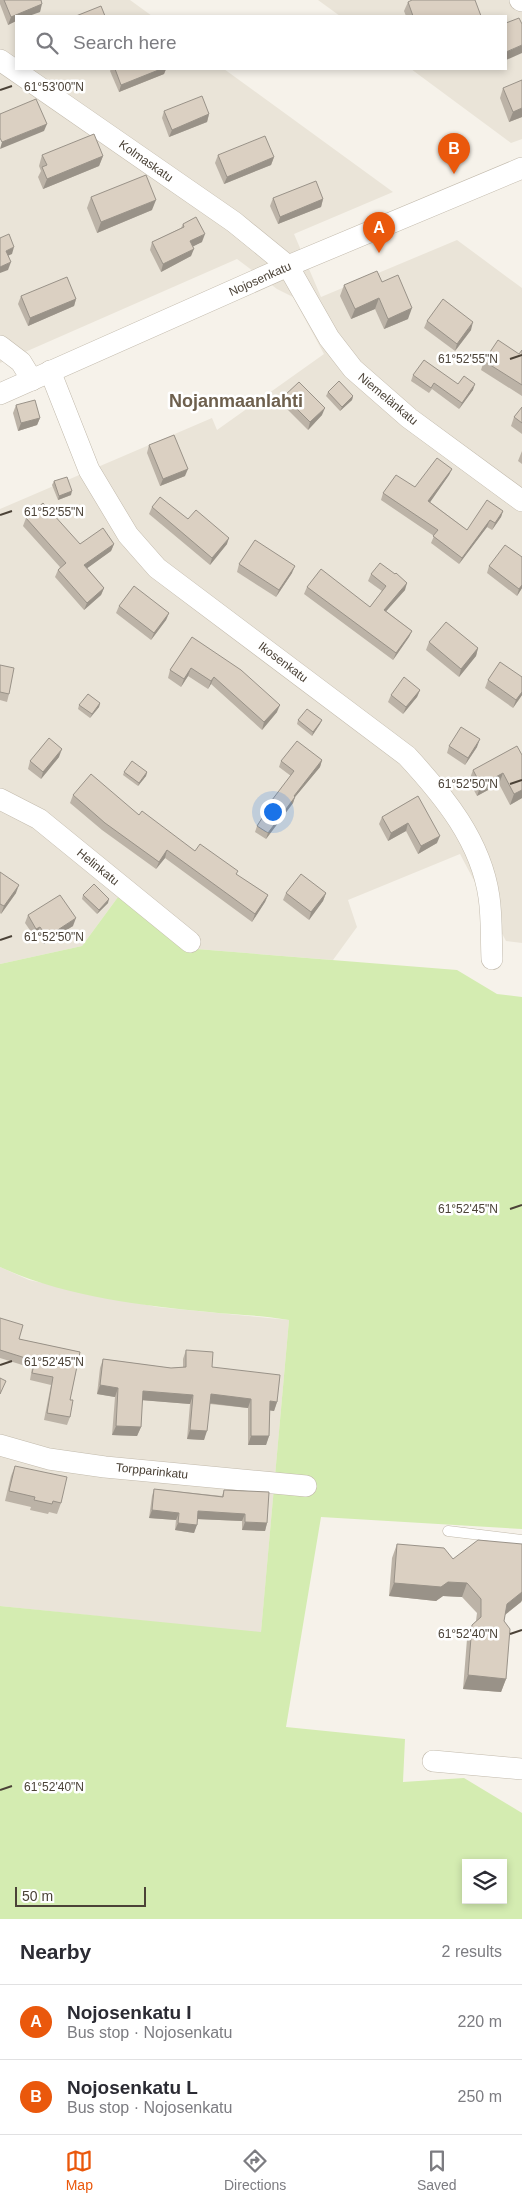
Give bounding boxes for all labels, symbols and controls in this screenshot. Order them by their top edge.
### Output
search box [15,15,507,70]
icon: search [33,29,61,57]
text: Search here [73,32,177,53]
text: 61°53'00"N [24,80,84,94]
pin: B [438,133,470,174]
street label: Kolmaskatu [116,137,176,185]
pin: A [363,212,395,253]
street label: Nojosenkatu [227,259,293,299]
text: 61°52'55"N [438,352,498,366]
street label: Niemelänkatu [355,370,421,428]
district label: Nojanmaanlahti [169,391,303,411]
text: 61°52'55"N [24,505,84,519]
street label: Ikosenkatu [256,639,310,685]
text: 61°52'50"N [438,777,498,791]
your location [260,799,286,825]
street label: Helinkatu [74,846,122,888]
text: 61°52'50"N [24,930,84,944]
text: 61°52'45"N [438,1202,498,1216]
text: 61°52'45"N [24,1355,84,1369]
street label: Torpparinkatu [115,1460,189,1482]
text: 61°52'40"N [438,1627,498,1641]
text: 61°52'40"N [24,1780,84,1794]
map controls [462,1859,507,1904]
button: layers [462,1859,507,1904]
scale bar [15,1884,146,1907]
text: 50 m [22,1888,53,1904]
text: Nearby [20,1940,91,1963]
text: 2 results [442,1943,502,1960]
text: Nojosenkatu I [67,2002,192,2023]
text: A [30,2013,42,2030]
text: 220 m [458,2013,502,2030]
text: Bus stop · Nojosenkatu [67,2024,232,2041]
text: Nojosenkatu L [67,2077,198,2098]
text: B [30,2088,42,2105]
text: 250 m [458,2088,502,2105]
text: Bus stop · Nojosenkatu [67,2099,232,2116]
tab: Map [65,2147,93,2193]
tab: Directions [224,2147,286,2193]
tab: Saved [417,2147,457,2193]

